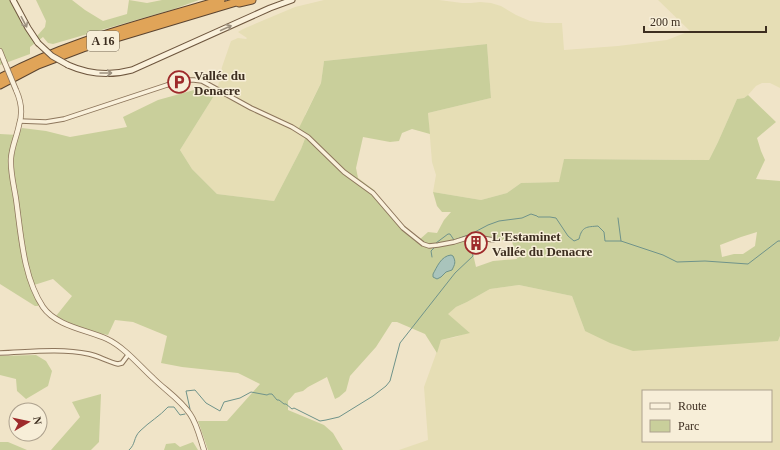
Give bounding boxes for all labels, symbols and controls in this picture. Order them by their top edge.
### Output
scale bar [644,8,766,34]
text: 200 m [650,15,681,29]
one-way arrow [21,16,28,28]
one-way arrow [220,24,232,31]
road number: A 16 [87,31,119,51]
place label: Vallée du Denacre [194,68,245,98]
one-way arrow [99,69,112,77]
parking icon: Vallée du Denacre [166,69,192,95]
place label: L'Estaminet Vallée du Denacre [492,229,593,259]
building icon: L'Estaminet Vallée du Denacre [463,230,489,256]
legend [642,390,772,442]
text: Route [678,399,707,413]
north arrow [8,402,48,442]
text: N [31,416,44,425]
text: Parc [678,419,699,433]

